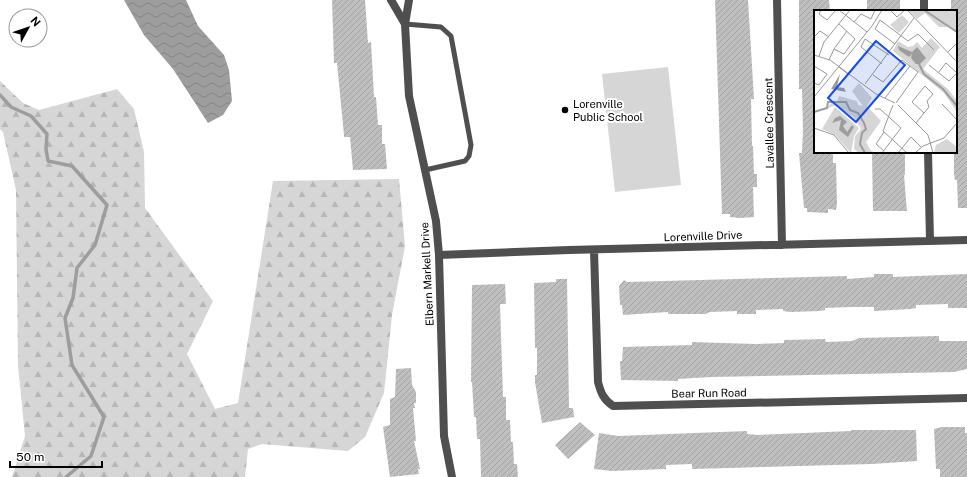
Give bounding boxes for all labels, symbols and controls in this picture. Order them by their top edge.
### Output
north arrow [8,8,48,48]
inset map [814,10,957,153]
text: N [28,14,43,29]
street label: Lavallee Crescent [762,77,776,169]
place label: Lorenville Public School [573,98,643,123]
marker: Lorenville Public School [560,105,570,115]
street label: Elbern Markell Drive [418,222,436,326]
street label: Lorenville Drive [663,229,743,243]
street label: Bear Run Road [671,386,747,400]
scale bar [10,443,102,469]
text: 50 m [16,450,44,464]

